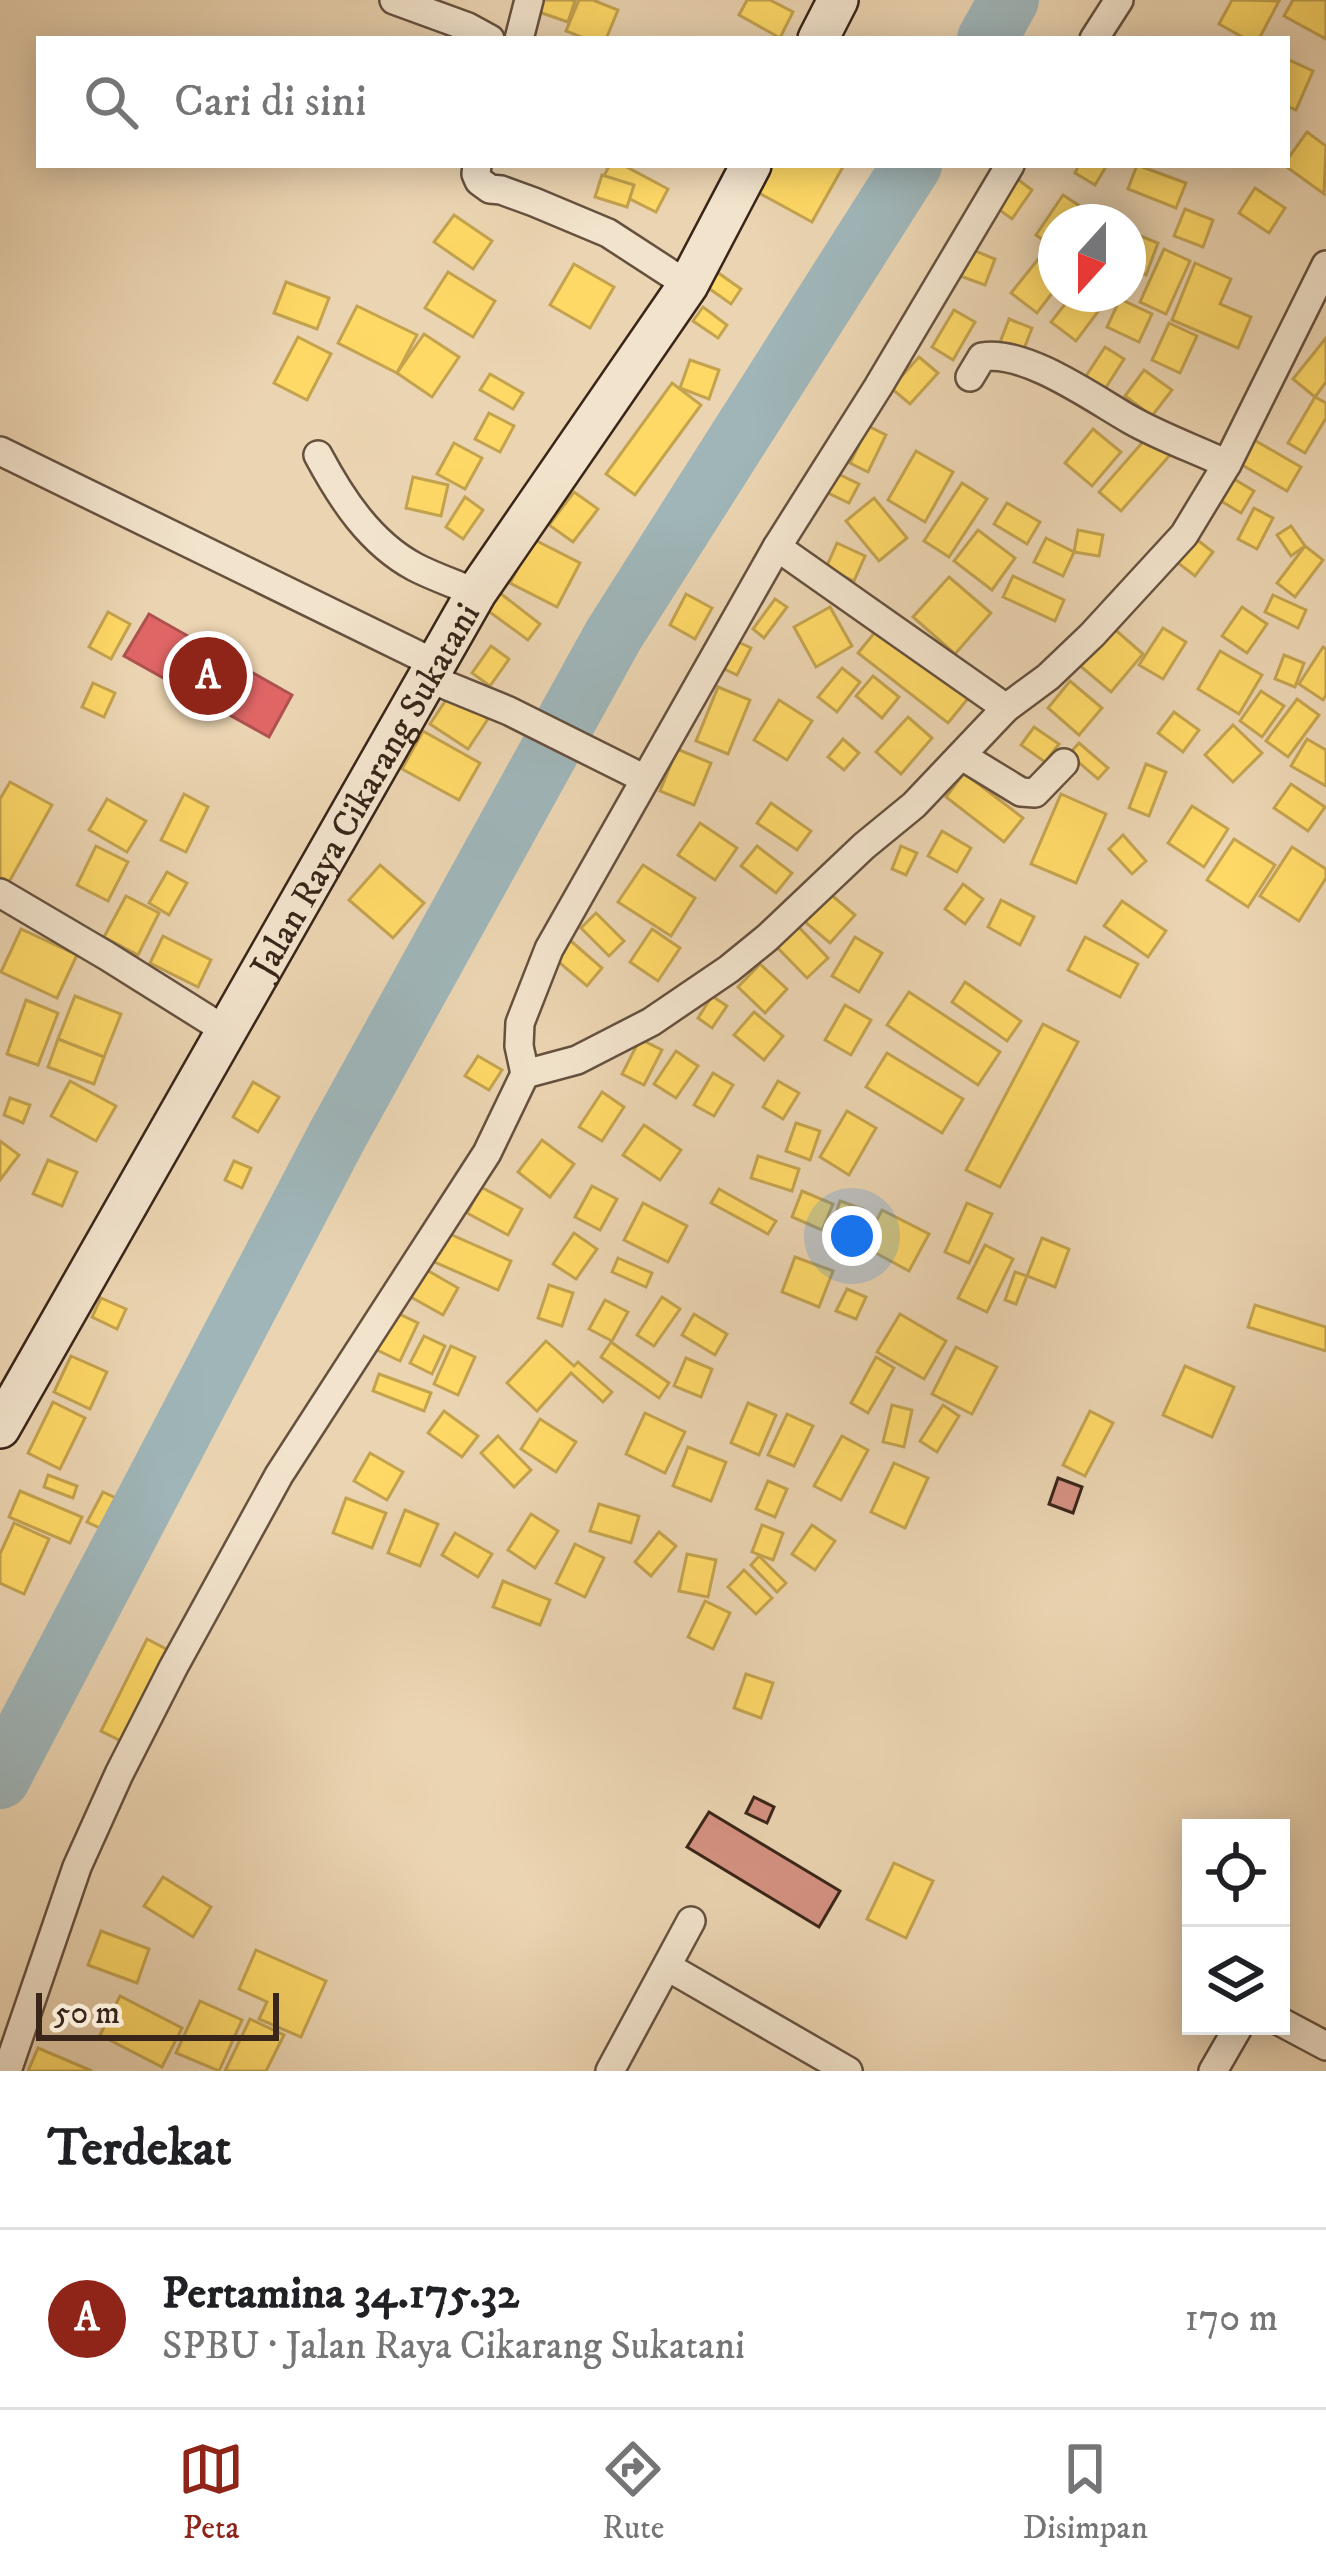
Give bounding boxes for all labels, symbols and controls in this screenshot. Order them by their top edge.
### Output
search box [36,36,1290,168]
icon: search [78,69,144,135]
text: Cari di sini [174,74,366,130]
north arrow [1038,204,1146,312]
street label: Jalan Raya Cikarang Sukatani [240,595,491,989]
pin: A [169,631,247,721]
your location [822,1206,882,1266]
map controls [1182,1819,1290,2035]
button: locate [1182,1819,1290,1927]
button: layers [1182,1927,1290,2035]
scale bar [36,1987,279,2040]
text: 50 m [54,1993,120,2034]
text: Terdekat [48,2117,231,2181]
text: Pertamina 34.175.32 [162,2266,519,2322]
text: A [75,2294,99,2343]
text: 170 m [1184,2294,1278,2343]
text: SPBU · Jalan Raya Cikarang Sukatani [162,2322,745,2371]
tab: Peta [178,2436,244,2549]
tab: Rute [600,2436,666,2549]
tab: Disimpan [1023,2436,1148,2549]

